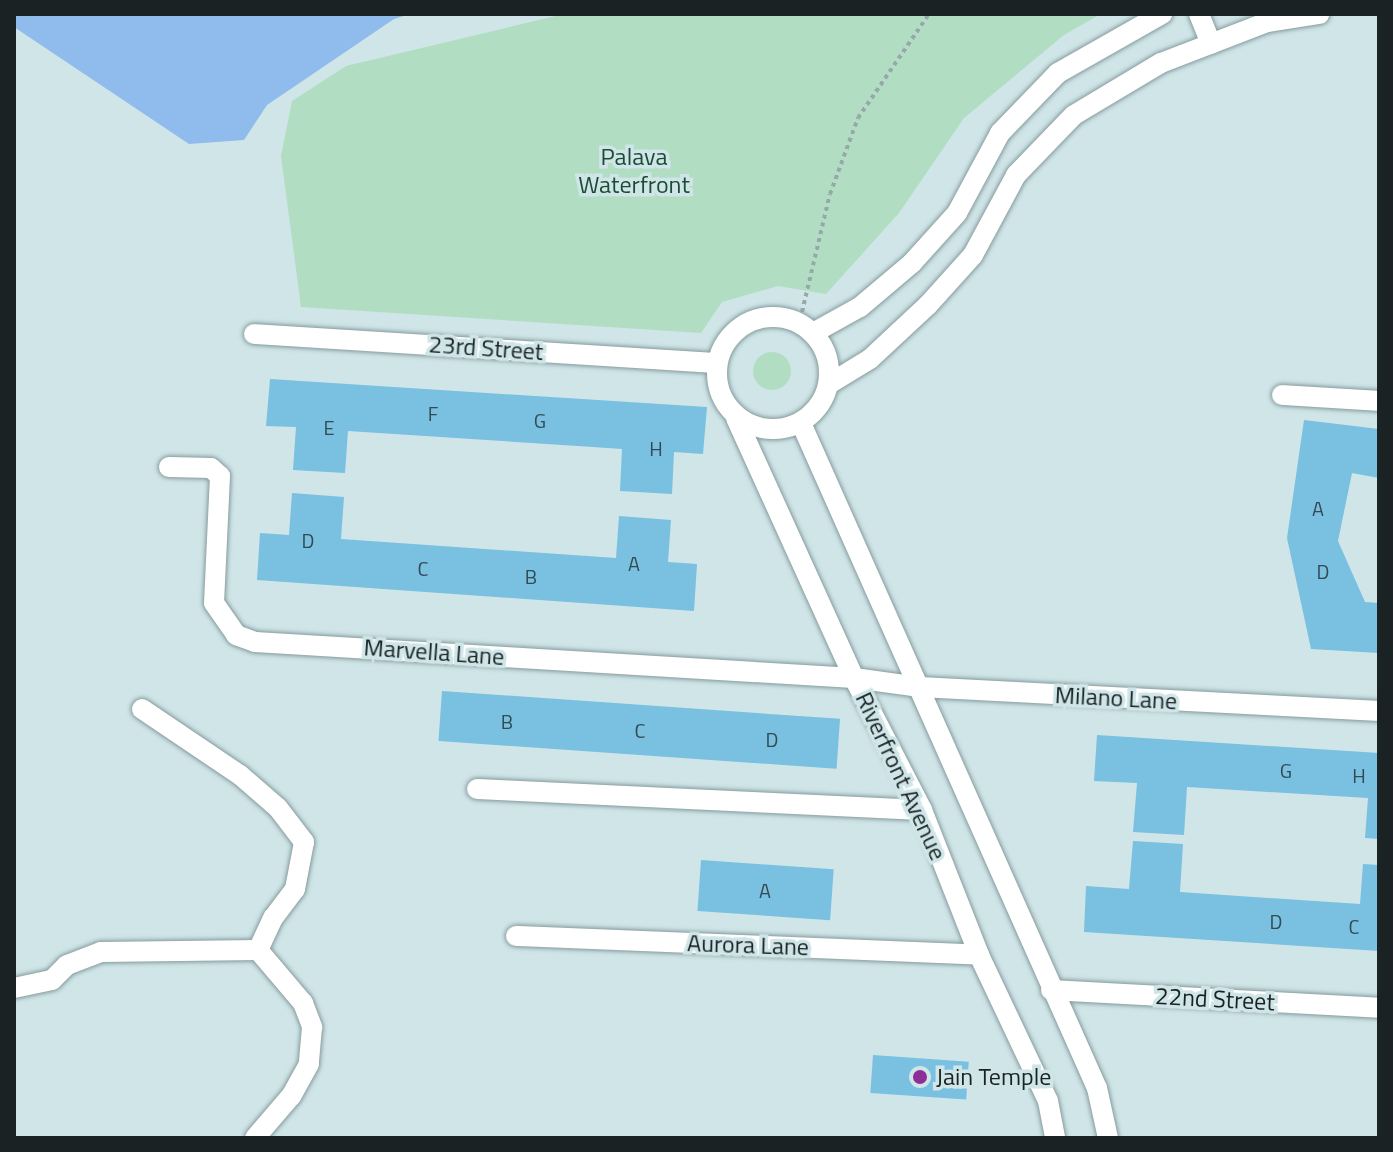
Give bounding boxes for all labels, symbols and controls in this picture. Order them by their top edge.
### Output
park label: Palava Waterfront [578,143,690,199]
street label: 23rd Street [428,330,544,366]
house number: F [428,401,438,425]
house number: G [534,408,546,432]
house number: E [323,415,335,439]
house number: H [649,436,663,460]
house number: A [1312,496,1324,520]
house number: D [302,528,314,552]
house number: A [628,551,640,575]
house number: C [418,556,428,580]
house number: D [1317,559,1329,583]
house number: B [525,564,537,588]
street label: Marvella Lane [363,633,505,671]
street label: Milano Lane [1054,680,1178,716]
street label: Riverfront Avenue [849,687,953,865]
house number: B [501,709,513,733]
house number: C [635,718,645,742]
house number: D [766,727,778,751]
house number: G [1280,758,1292,782]
house number: H [1352,763,1366,787]
house number: A [759,878,771,902]
house number: D [1270,909,1282,933]
house number: C [1349,914,1359,938]
street label: Aurora Lane [687,928,809,962]
street label: 22nd Street [1155,981,1275,1017]
place label: Jain Temple [936,1063,1051,1091]
marker: Jain Temple [911,1068,929,1086]

